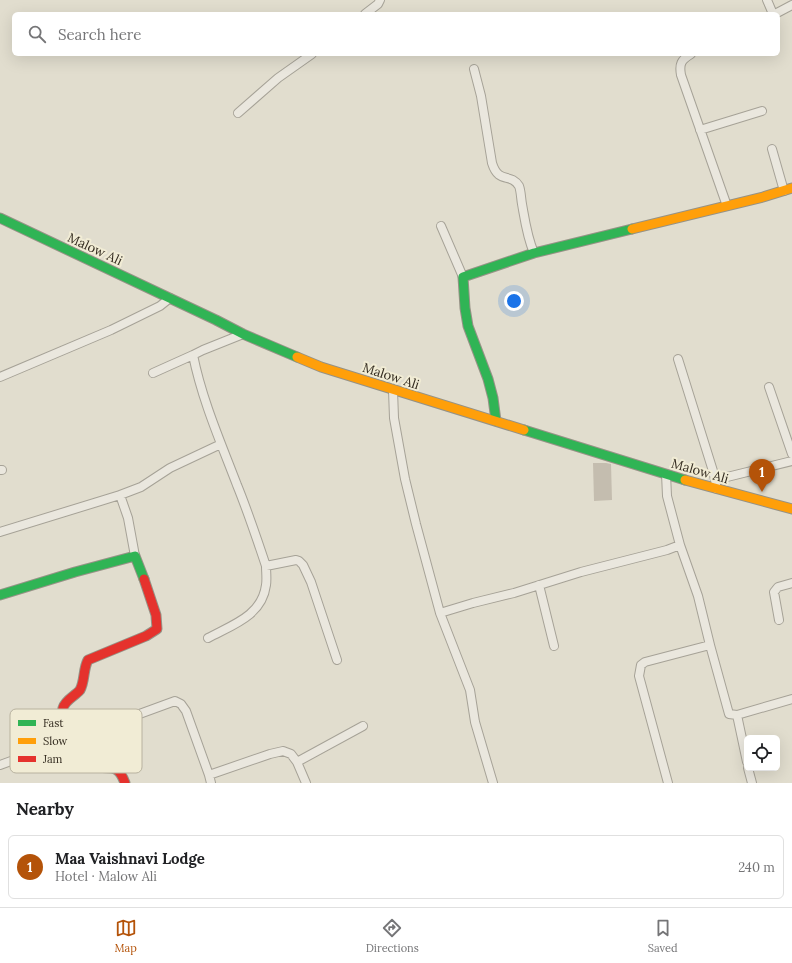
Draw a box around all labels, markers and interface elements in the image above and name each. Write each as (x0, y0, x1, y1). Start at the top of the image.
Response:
search box (12, 12, 780, 56)
icon: search (26, 23, 48, 45)
text: Search here (58, 25, 141, 44)
street label: Malow Ali (65, 229, 126, 269)
your location (504, 291, 524, 311)
street label: Malow Ali (360, 359, 422, 393)
street label: Malow Ali (669, 455, 731, 487)
pin: 1 (749, 459, 775, 492)
legend (10, 709, 142, 773)
text: Fast (43, 716, 64, 730)
text: Slow (43, 734, 68, 748)
map controls (744, 735, 780, 771)
button: locate (744, 735, 780, 771)
text: Jam (42, 752, 63, 766)
text: Nearby (16, 798, 74, 820)
text: Maa Vaishnavi Lodge (55, 849, 205, 868)
text: 1 (27, 859, 33, 876)
text: 240 m (738, 859, 775, 876)
text: Hotel · Malow Ali (55, 868, 157, 885)
tab: Map (114, 917, 137, 955)
tab: Directions (366, 917, 419, 955)
tab: Saved (648, 917, 678, 955)

